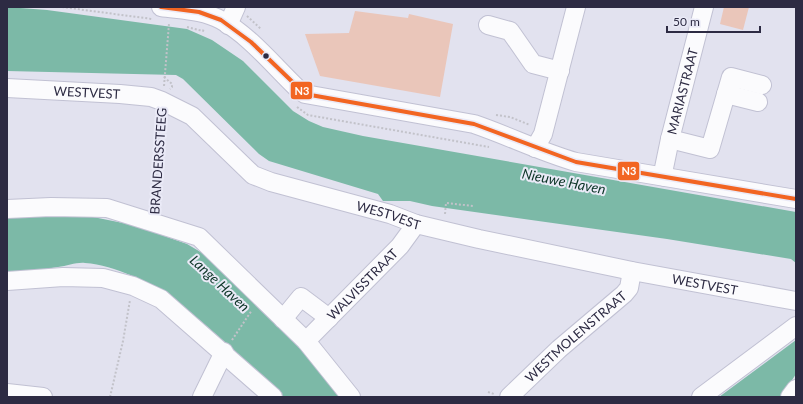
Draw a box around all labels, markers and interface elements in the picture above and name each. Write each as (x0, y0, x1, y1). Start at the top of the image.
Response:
scale bar (667, 8, 760, 34)
text: 50 m (673, 14, 700, 29)
street label: MARIASTRAAT (663, 46, 701, 136)
unlabelled marker (261, 51, 271, 61)
line badge: N3 (290, 81, 313, 100)
street label: WESTVEST (53, 82, 121, 102)
text: N3 (295, 84, 309, 97)
street label: BRANDERSSTEEG (146, 107, 170, 215)
line badge: N3 (617, 161, 640, 181)
text: N3 (622, 164, 636, 177)
water label: Nieuwe Haven (521, 165, 607, 197)
street label: WESTVEST (355, 197, 423, 233)
street label: WALVISSTRAAT (323, 245, 401, 323)
water label: Lange Haven (187, 251, 253, 315)
street label: WESTVEST (671, 270, 740, 298)
street label: WESTMOLENSTRAAT (522, 287, 630, 385)

